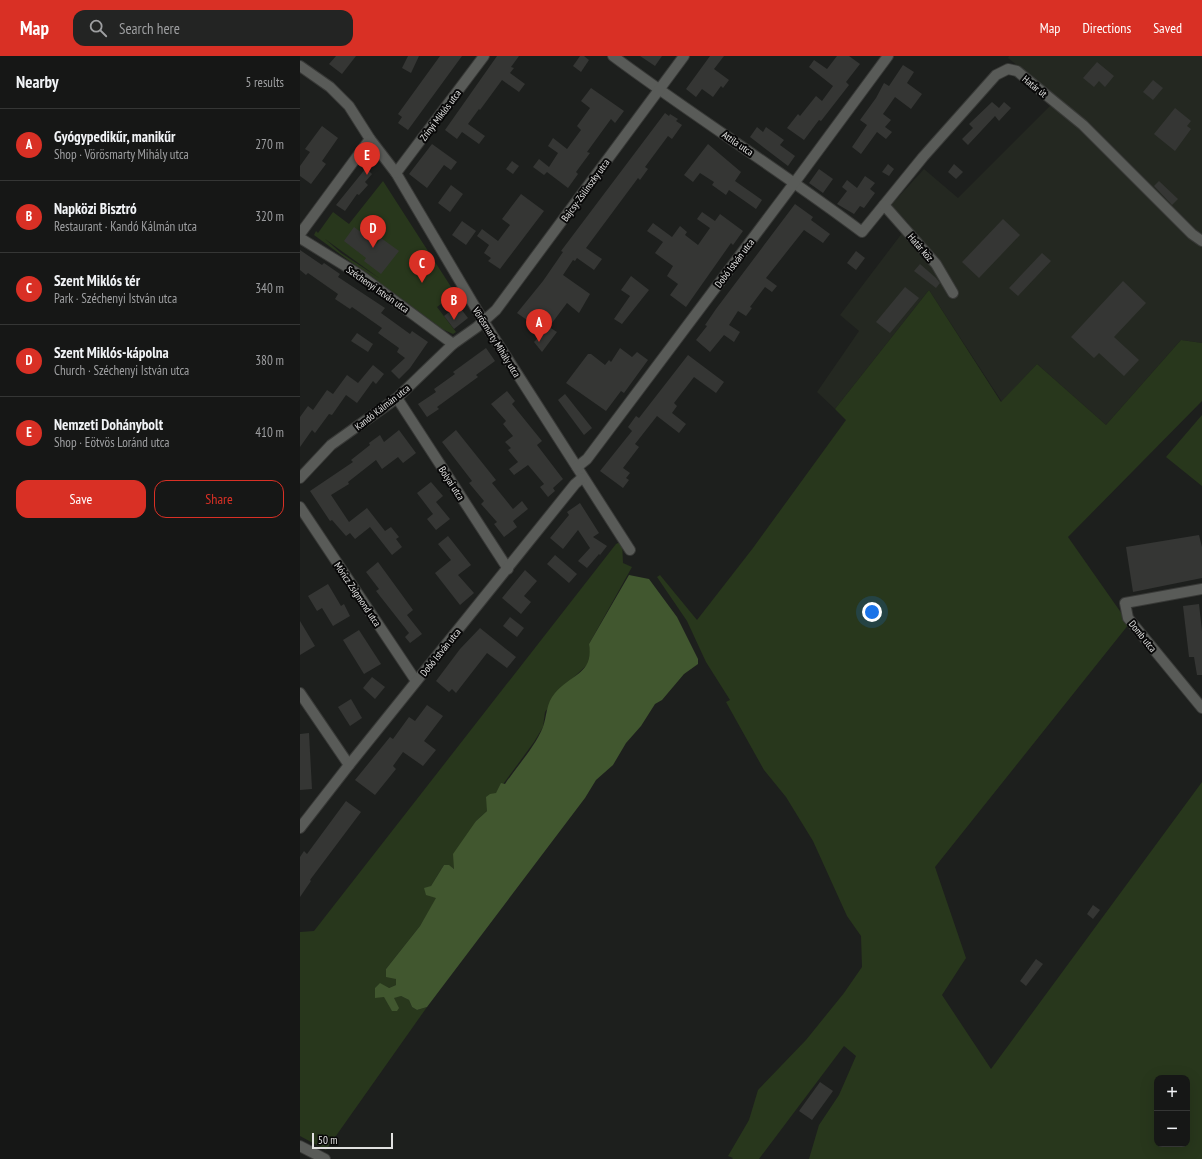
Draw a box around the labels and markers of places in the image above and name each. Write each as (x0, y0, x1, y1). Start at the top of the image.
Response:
pin: E (354, 142, 380, 175)
pin: D (360, 215, 386, 248)
pin: C (409, 250, 435, 283)
pin: B (441, 287, 467, 320)
pin: A (526, 309, 552, 342)

